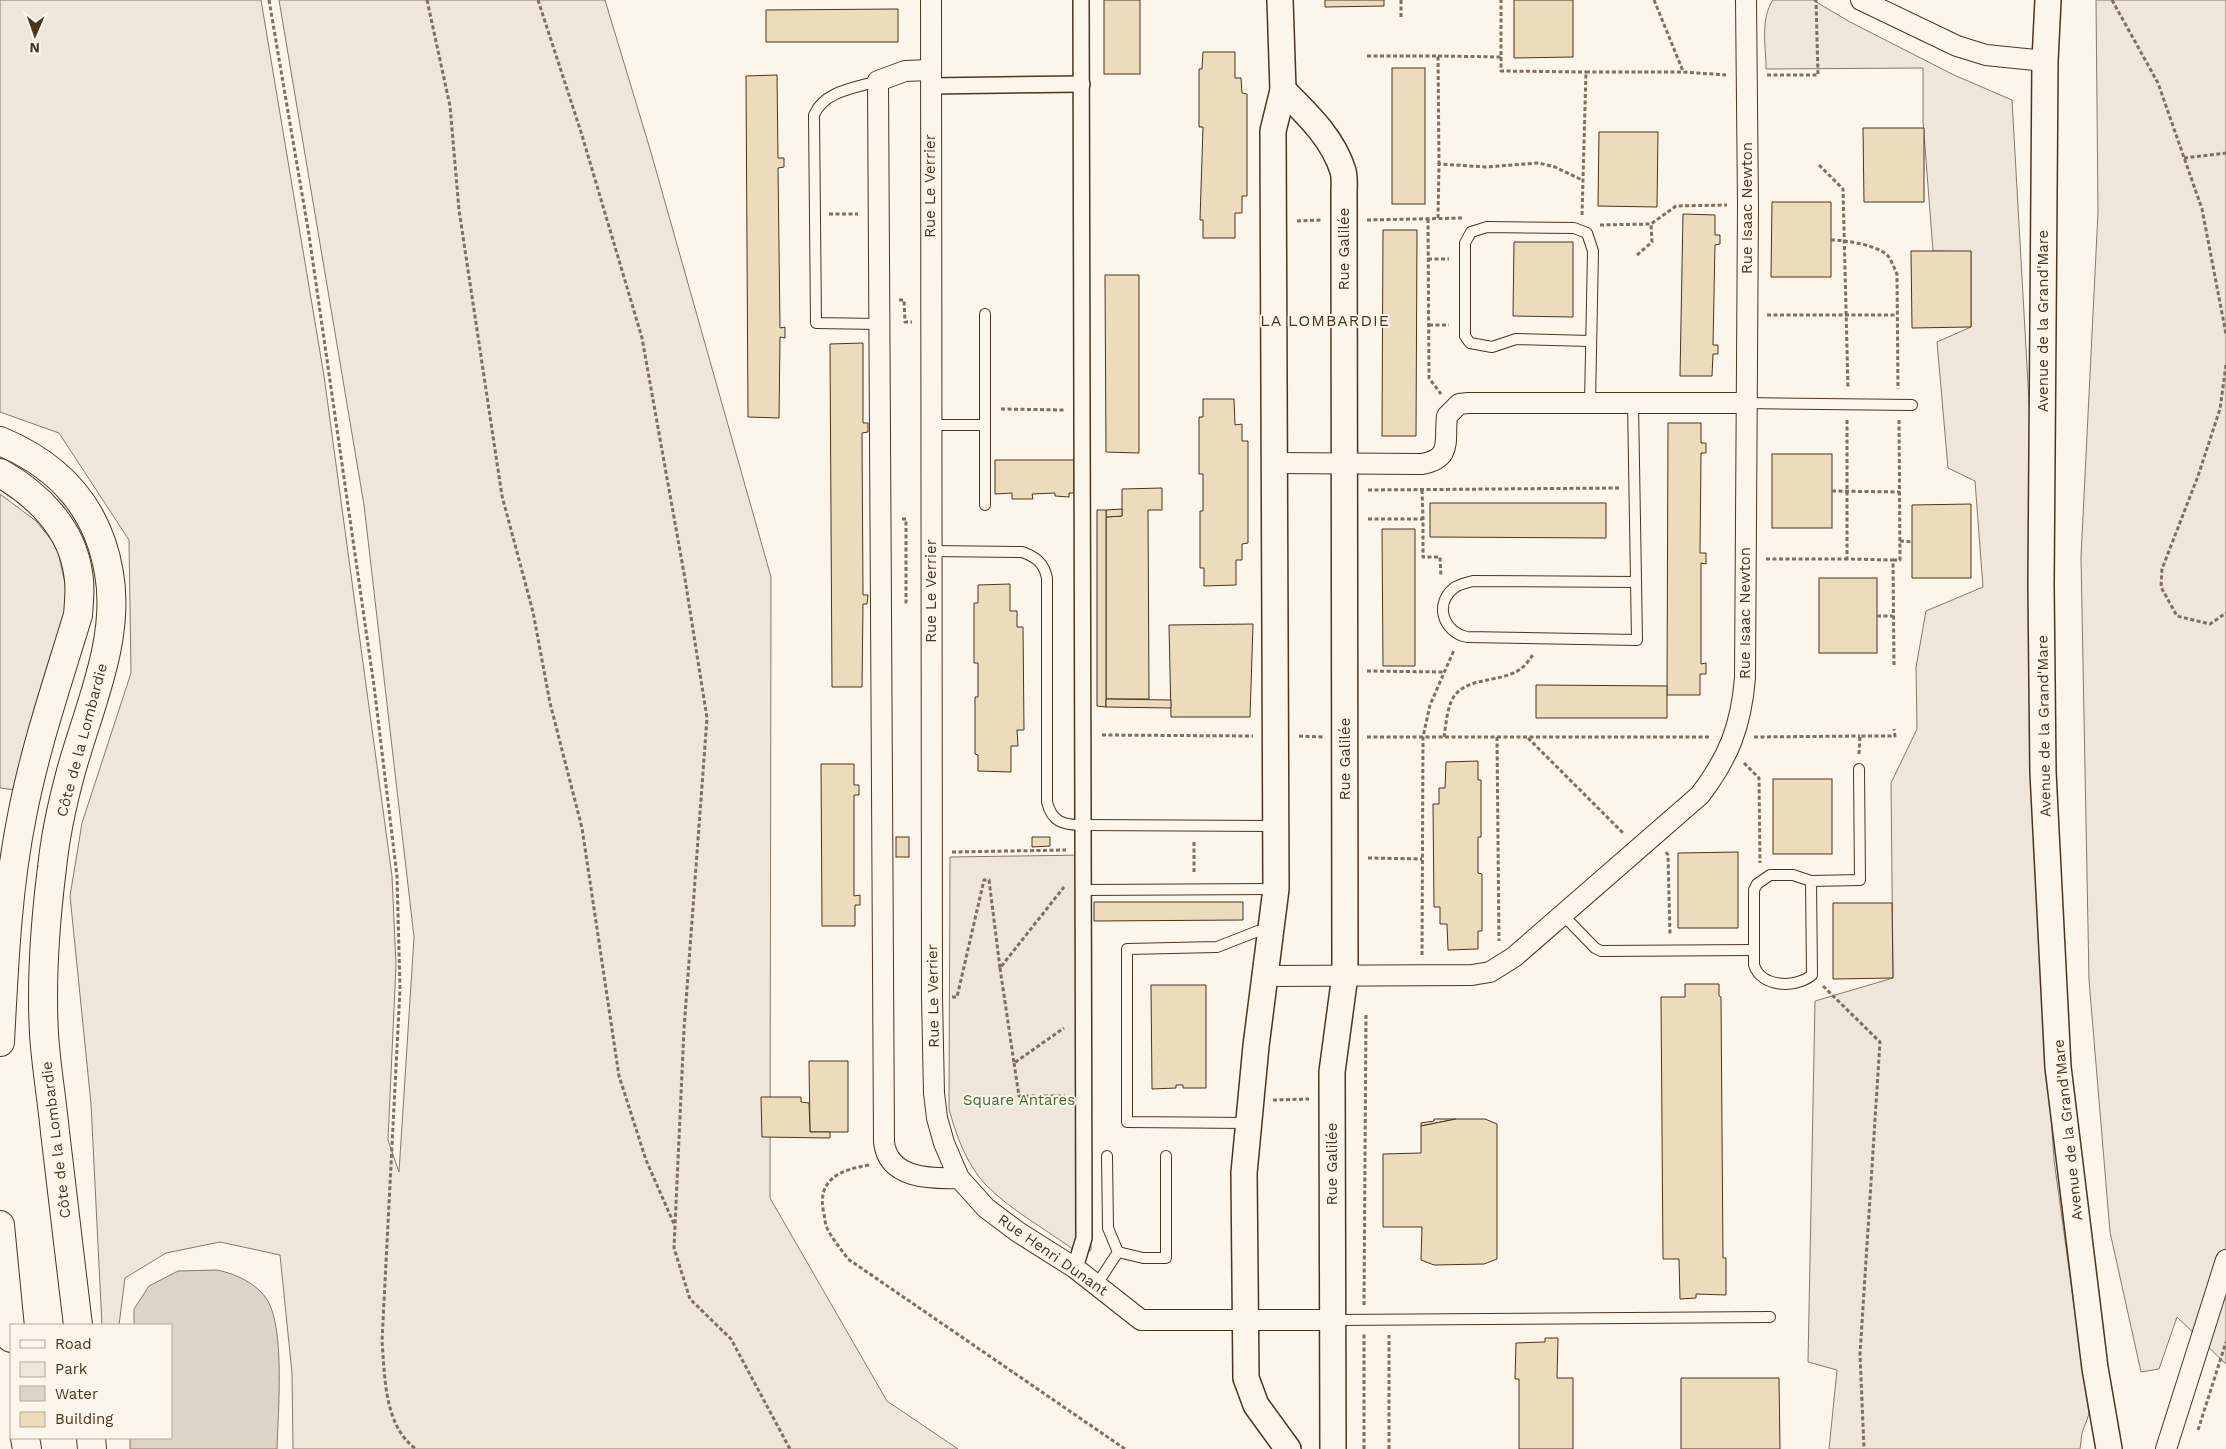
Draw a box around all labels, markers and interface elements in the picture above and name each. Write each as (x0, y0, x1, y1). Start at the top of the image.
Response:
north arrow (10, 10, 60, 60)
text: N (29, 40, 40, 56)
street label: Rue Le Verrier (921, 134, 939, 238)
street label: Rue Isaac Newton (1738, 142, 1756, 274)
street label: Rue Galilée (1335, 208, 1353, 290)
street label: Avenue de la Grand'Mare (2034, 230, 2052, 412)
district label: LA LOMBARDIE (1260, 311, 1390, 330)
street label: Rue Le Verrier (922, 539, 940, 643)
street label: Rue Isaac Newton (1736, 547, 1754, 679)
street label: Avenue de la Grand'Mare (2033, 635, 2055, 817)
street label: Côte de la Lombardie (53, 661, 111, 819)
street label: Rue Galilée (1336, 718, 1354, 800)
street label: Rue Le Verrier (923, 944, 943, 1048)
street label: Avenue de la Grand'Mare (2050, 1038, 2086, 1222)
street label: Côte de la Lombardie (37, 1060, 75, 1220)
park label: Square Antares (963, 1091, 1075, 1109)
street label: Rue Galilée (1323, 1123, 1341, 1205)
street label: Rue Henri Dunant (995, 1210, 1112, 1300)
legend (10, 1324, 172, 1439)
text: Road (55, 1335, 92, 1353)
text: Park (55, 1360, 88, 1378)
text: Water (55, 1385, 98, 1403)
text: Building (55, 1410, 113, 1428)

